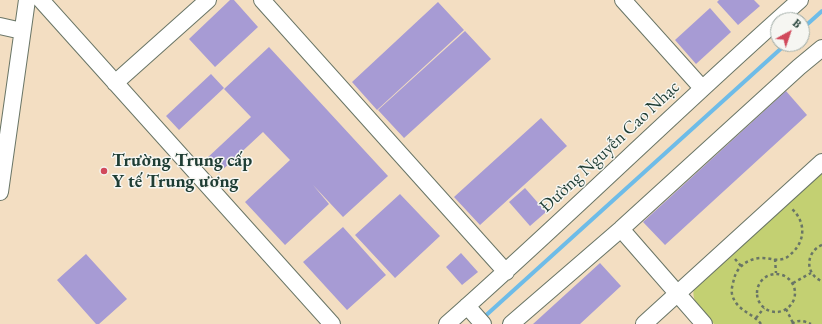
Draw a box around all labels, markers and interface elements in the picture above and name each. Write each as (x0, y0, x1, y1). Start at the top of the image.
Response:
north arrow (770, 12, 810, 52)
text: B (790, 16, 804, 31)
street label: Đường Nguyễn Cao Nhạc (536, 77, 684, 217)
place label: Trường Trung cấp Y tế Trung ương (112, 150, 252, 192)
marker: Trường Trung cấp Y tế Trung ương (99, 166, 109, 176)

